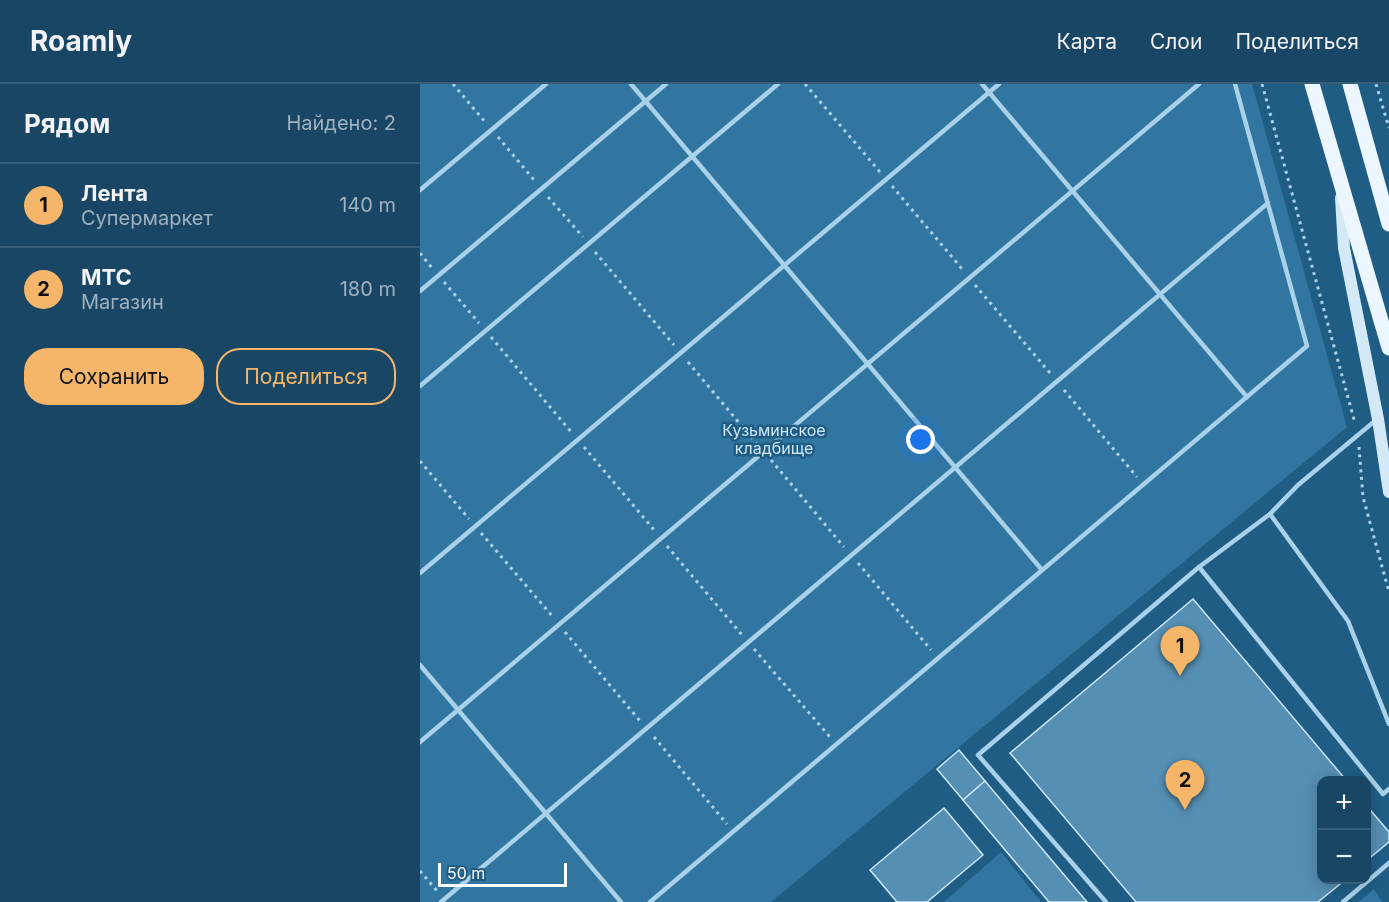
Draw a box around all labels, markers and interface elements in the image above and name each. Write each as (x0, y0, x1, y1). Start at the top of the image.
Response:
text: Roamly (30, 24, 132, 58)
text: Карта (1057, 29, 1117, 54)
text: Слои (1150, 29, 1202, 54)
text: Поделиться (1235, 29, 1359, 54)
text: Рядом (24, 108, 110, 139)
text: Найдено: 2 (286, 111, 396, 135)
text: Лента (81, 180, 148, 206)
text: 1 (39, 193, 48, 217)
text: 140 m (339, 193, 396, 217)
text: Супермаркет (81, 206, 213, 230)
text: МТС (81, 264, 132, 290)
text: 2 (37, 277, 50, 301)
text: 180 m (340, 277, 396, 301)
text: Магазин (81, 290, 164, 314)
button: Сохранить (24, 348, 204, 405)
button: Поделиться (216, 348, 396, 405)
park label: Кузьминское кладбище (722, 420, 826, 458)
your location (906, 425, 935, 454)
pin: 1 (1160, 626, 1200, 676)
pin: 2 (1166, 760, 1204, 810)
map controls (1317, 776, 1371, 884)
button: + (1317, 776, 1371, 830)
button: − (1317, 830, 1371, 884)
scale bar (438, 860, 567, 888)
text: 50 m (447, 863, 485, 883)

